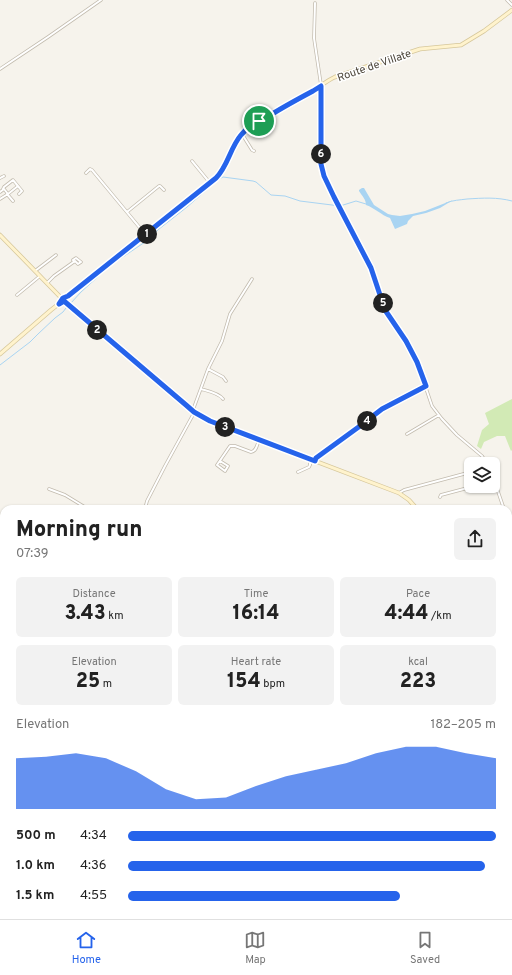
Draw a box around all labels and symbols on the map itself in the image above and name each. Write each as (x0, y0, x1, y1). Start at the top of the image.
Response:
street label: Route de Villate (335, 47, 413, 85)
pin (242, 104, 276, 138)
pin: 6 (311, 144, 331, 164)
pin: 1 (137, 224, 157, 244)
pin: 5 (373, 293, 393, 313)
pin: 2 (87, 320, 107, 340)
pin: 4 (357, 411, 377, 431)
pin: 3 (215, 417, 235, 437)

